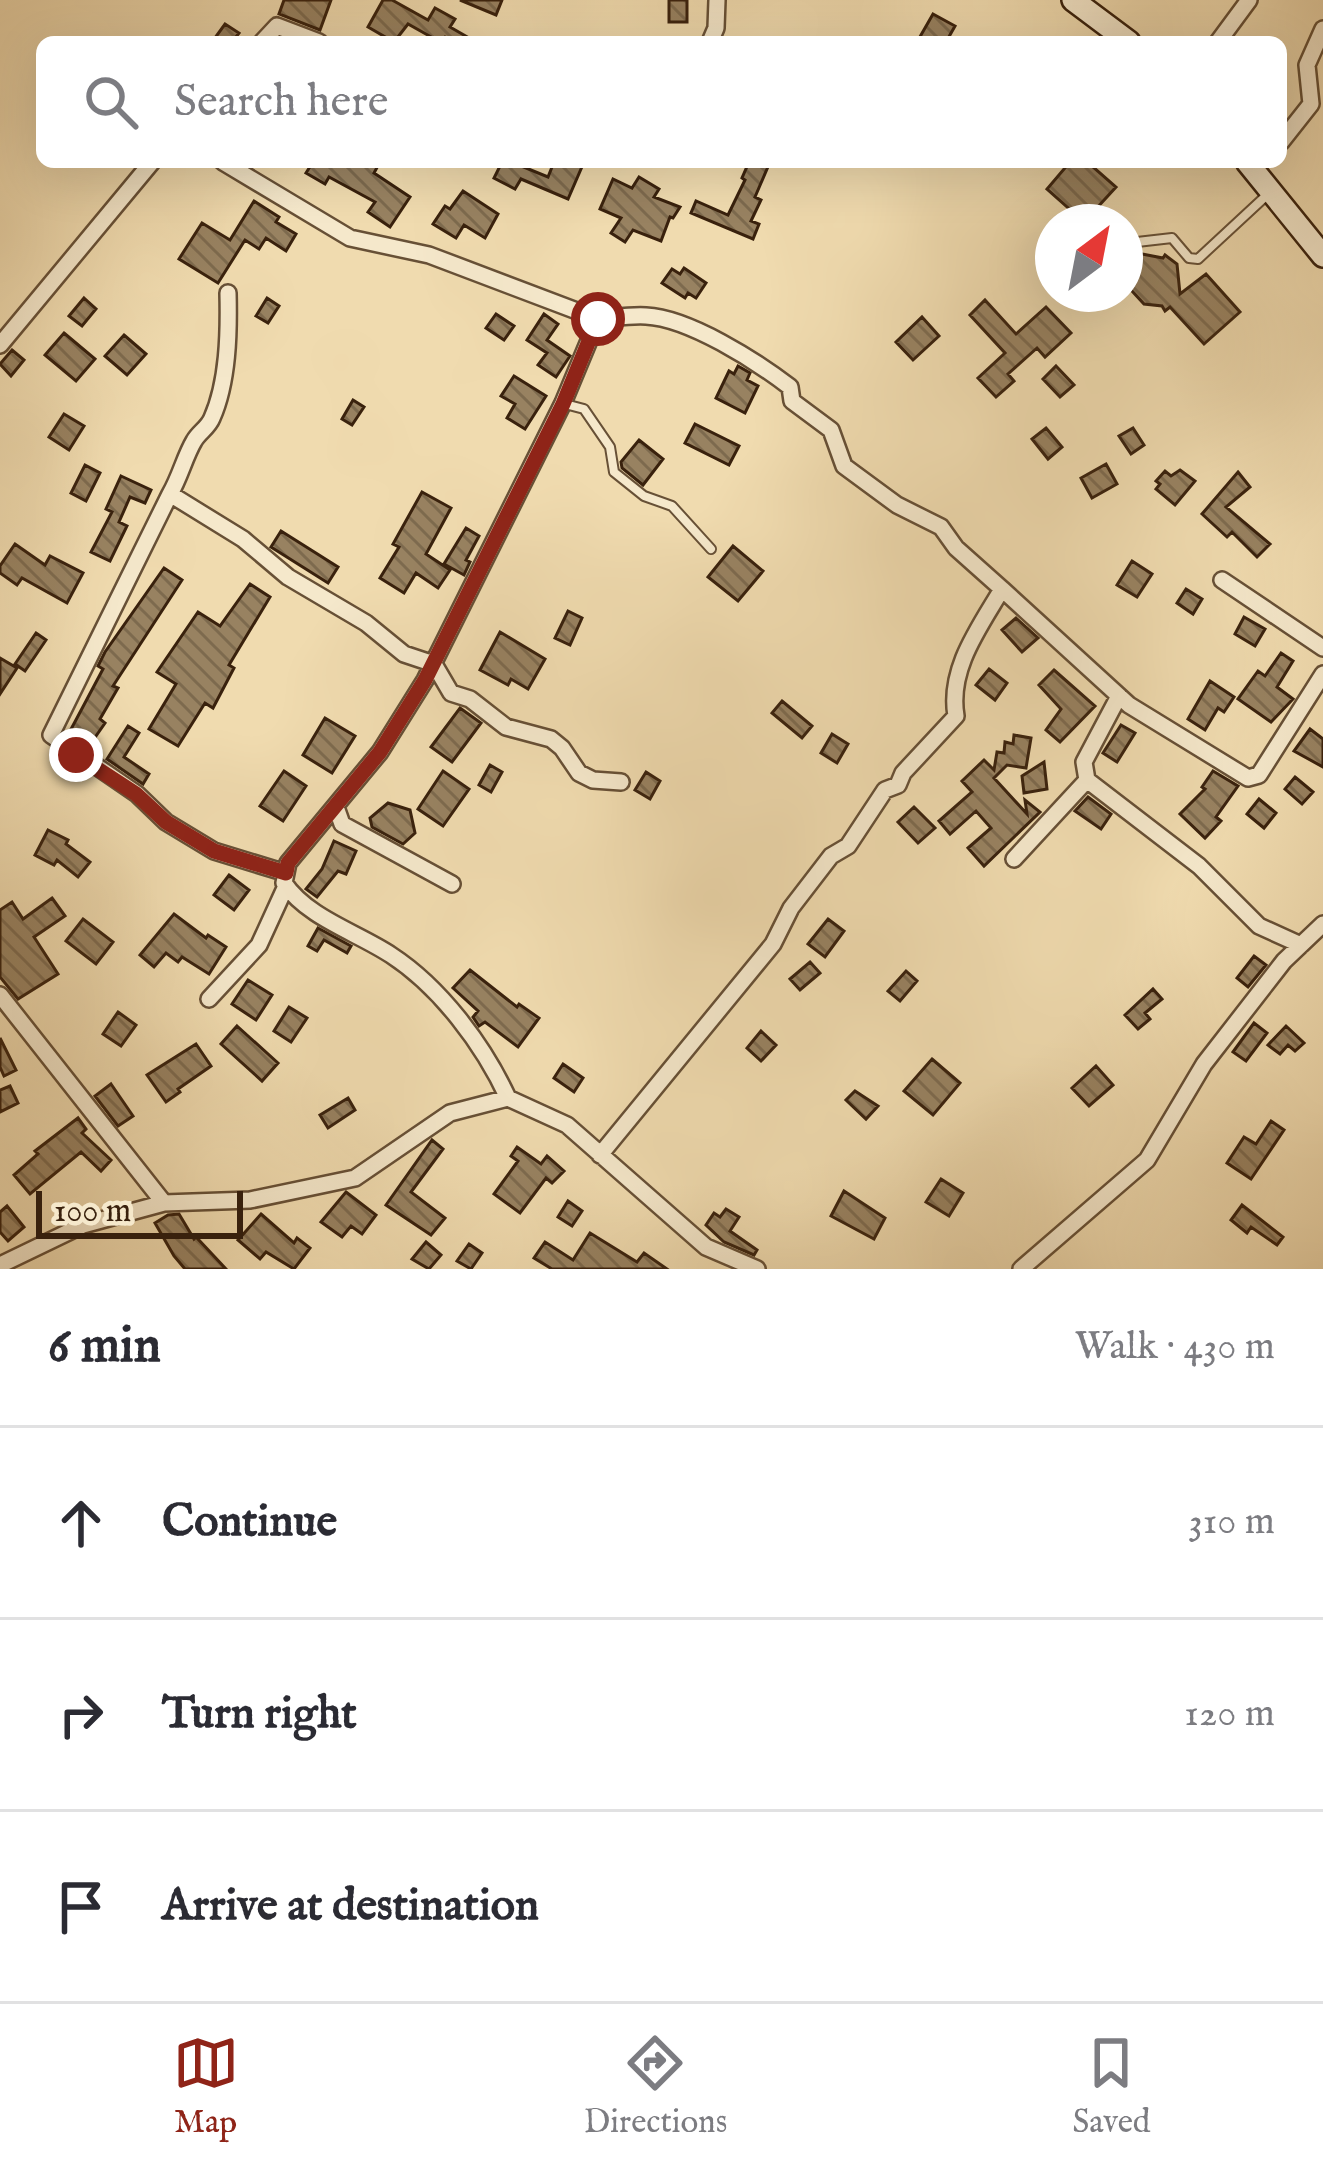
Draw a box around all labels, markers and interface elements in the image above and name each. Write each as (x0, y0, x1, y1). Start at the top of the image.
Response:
search box (36, 36, 1287, 168)
icon: search (78, 69, 144, 135)
text: Search here (174, 74, 388, 131)
north arrow (1035, 204, 1143, 312)
route start (571, 292, 625, 346)
route end (49, 728, 103, 782)
scale bar (36, 1185, 243, 1238)
text: 100 m (54, 1191, 131, 1233)
text: 6 min (48, 1315, 161, 1380)
text: Walk · 430 m (1075, 1323, 1275, 1372)
icon: ahead (48, 1490, 114, 1556)
text: Continue (162, 1494, 337, 1551)
text: 310 m (1188, 1498, 1275, 1547)
icon: right (48, 1682, 114, 1748)
text: Turn right (162, 1686, 357, 1743)
text: 120 m (1184, 1690, 1275, 1739)
icon: arrive (48, 1874, 114, 1940)
text: Arrive at destination (162, 1878, 539, 1935)
tab: Map (173, 2030, 239, 2144)
tab: Directions (584, 2030, 727, 2144)
tab: Saved (1072, 2030, 1150, 2144)

